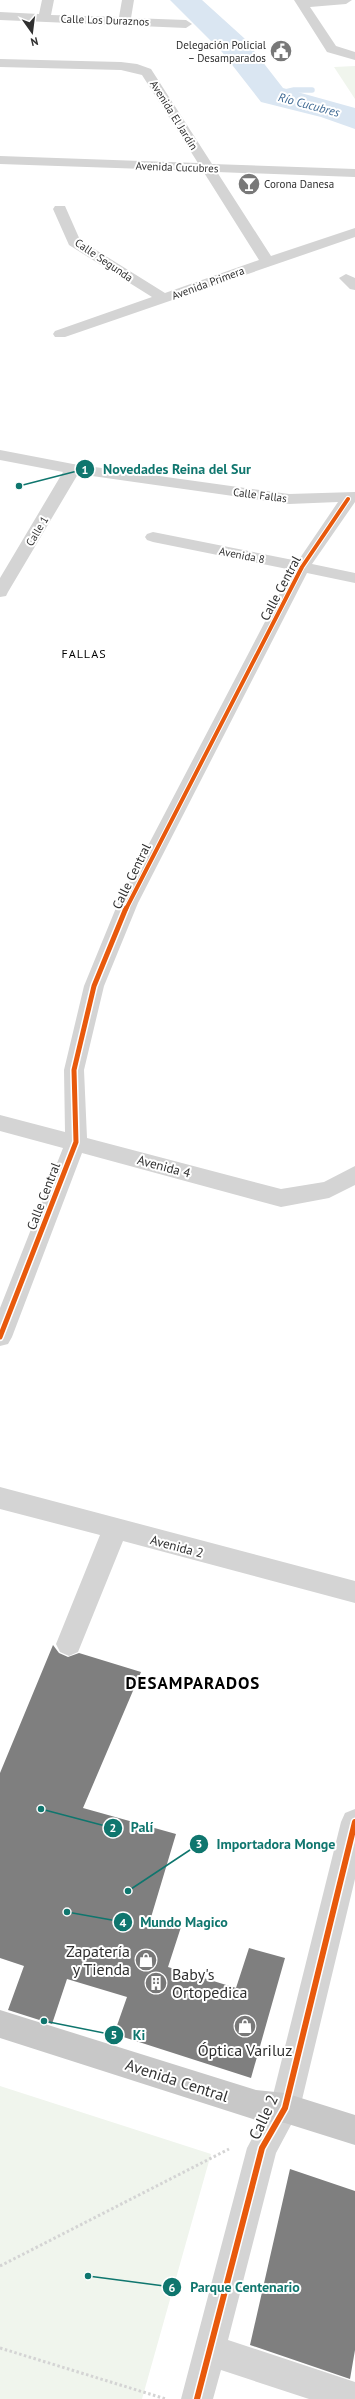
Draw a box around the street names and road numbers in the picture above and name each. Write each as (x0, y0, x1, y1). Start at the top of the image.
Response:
street label: Calle Los Duraznos (60, 11, 150, 29)
street label: Avenida El Jardín (147, 78, 201, 152)
street label: Avenida Cucubres (135, 159, 219, 175)
street label: Calle Segunda (72, 235, 136, 285)
street label: Avenida Primera (170, 263, 246, 303)
street label: Calle Fallas (232, 485, 288, 505)
street label: Calle 1 (23, 513, 51, 549)
street label: Avenida 8 (218, 544, 266, 566)
street label: Calle Central (256, 553, 305, 624)
street label: Calle Central (108, 840, 155, 912)
street label: Avenida 4 (135, 1151, 192, 1182)
street label: Calle Central (23, 1160, 64, 1232)
street label: Avenida 2 (148, 1531, 205, 1562)
street label: Avenida Central (123, 2054, 231, 2106)
street label: Calle 2 (244, 2091, 282, 2143)

